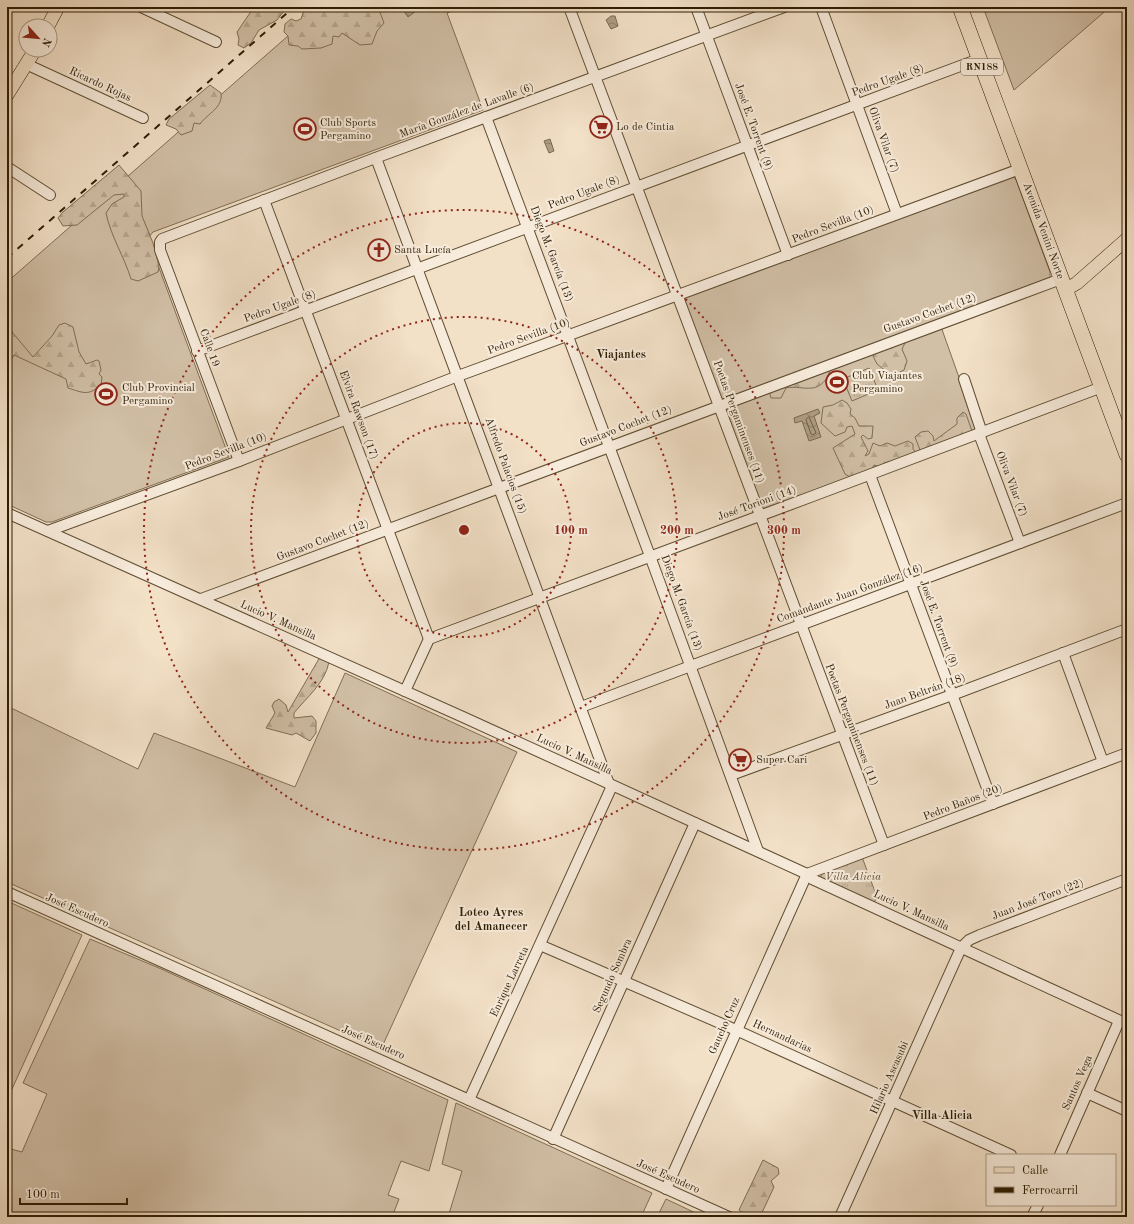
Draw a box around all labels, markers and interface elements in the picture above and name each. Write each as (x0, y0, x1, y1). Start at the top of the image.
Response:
north arrow (18, 18, 58, 58)
text: N (38, 36, 52, 49)
road number: RN188 (961, 59, 1003, 75)
street label: Pedro Ugale (8) (850, 63, 926, 99)
street label: Ricardo Rojas (67, 66, 133, 104)
street label: María González de Lavalle (6) (398, 82, 536, 140)
street label: José E. Torrent (9) (732, 82, 774, 172)
street label: Oliva Vilar (7) (866, 106, 900, 174)
supermarket icon: Lo de Cintia (588, 114, 614, 140)
sports icon: Club Sports Pergamino (292, 116, 318, 142)
place label: Club Sports Pergamino (320, 118, 376, 142)
place label: Lo de Cintia (616, 122, 675, 133)
street label: Pedro Ugale (8) (547, 174, 621, 212)
street label: Avenida Venini Norte (1020, 181, 1066, 281)
street label: Pedro Sevilla (10) (791, 204, 875, 246)
street label: Diego M. García (13) (528, 205, 574, 303)
church icon: Santa Lucía (366, 237, 392, 263)
place label: Santa Lucía (394, 245, 452, 256)
street label: Pedro Ugale (8) (242, 289, 318, 325)
street label: Gustavo Cochet (12) (882, 292, 978, 336)
street label: Pedro Sevilla (10) (486, 317, 572, 357)
street label: Calle 19 (197, 327, 221, 369)
district label: Viajantes (596, 349, 646, 361)
street label: Poetas Pergaminenses (11) (711, 359, 765, 485)
street label: Elvira Rawson (17) (337, 369, 379, 461)
sports icon: Club Viajantes Pergamino (824, 369, 850, 395)
place label: Club Viajantes Pergamino (852, 371, 922, 395)
sports icon: Club Provincial Pergamino (93, 381, 119, 407)
place label: Club Provincial Pergamino (122, 383, 195, 407)
street label: Gustavo Cochet (12) (578, 404, 674, 450)
street label: Alfredo Palacios (15) (482, 416, 528, 516)
street label: Pedro Sevilla (10) (184, 431, 268, 473)
street label: Oliva Vilar (7) (993, 450, 1029, 518)
street label: José Torioni (14) (716, 485, 798, 523)
street label: Gustavo Cochet (12) (275, 518, 371, 564)
centre of rings (457, 523, 471, 537)
text: 100 m (554, 525, 588, 537)
text: 200 m (660, 525, 694, 537)
text: 300 m (767, 525, 801, 537)
street label: Diego M. García (13) (658, 553, 704, 653)
street label: Comandante Juan González (16) (775, 562, 925, 626)
street label: José E. Torrent (9) (917, 579, 959, 669)
street label: Lucio V. Mansilla (238, 599, 318, 643)
street label: Poetas Pergaminenses (11) (823, 663, 879, 787)
street label: Juan Beltrán (18) (883, 672, 967, 712)
street label: Lucio V. Mansilla (534, 733, 614, 778)
supermarket icon: Super Cari (727, 747, 753, 773)
place label: Super Cari (756, 755, 807, 766)
street label: Pedro Baños (20) (922, 783, 1004, 823)
park label: Villa Alicia (825, 872, 881, 883)
street label: Juan José Toro (22) (991, 877, 1085, 923)
street label: Lucio V. Mansilla (871, 889, 951, 934)
street label: José Escudero (44, 892, 110, 930)
district label: Loteo Ayres del Amanecer (455, 907, 527, 933)
street label: Segundo Sombra (592, 936, 635, 1015)
street label: Enrique Larreta (489, 944, 531, 1019)
street label: Gaucho Cruz (708, 996, 743, 1056)
street label: Hernandarias (750, 1018, 814, 1056)
street label: José Escudero (340, 1024, 406, 1062)
street label: Hilario Ascasubi (869, 1040, 911, 1116)
street label: Santos Vega (1061, 1053, 1095, 1112)
district label: Villa Alicia (912, 1110, 972, 1122)
legend (986, 1154, 1116, 1206)
street label: José Escudero (635, 1158, 701, 1196)
text: Calle (1022, 1165, 1048, 1177)
scale bar (20, 1180, 127, 1206)
text: Ferrocarril (1022, 1185, 1078, 1197)
text: 100 m (26, 1189, 60, 1201)

